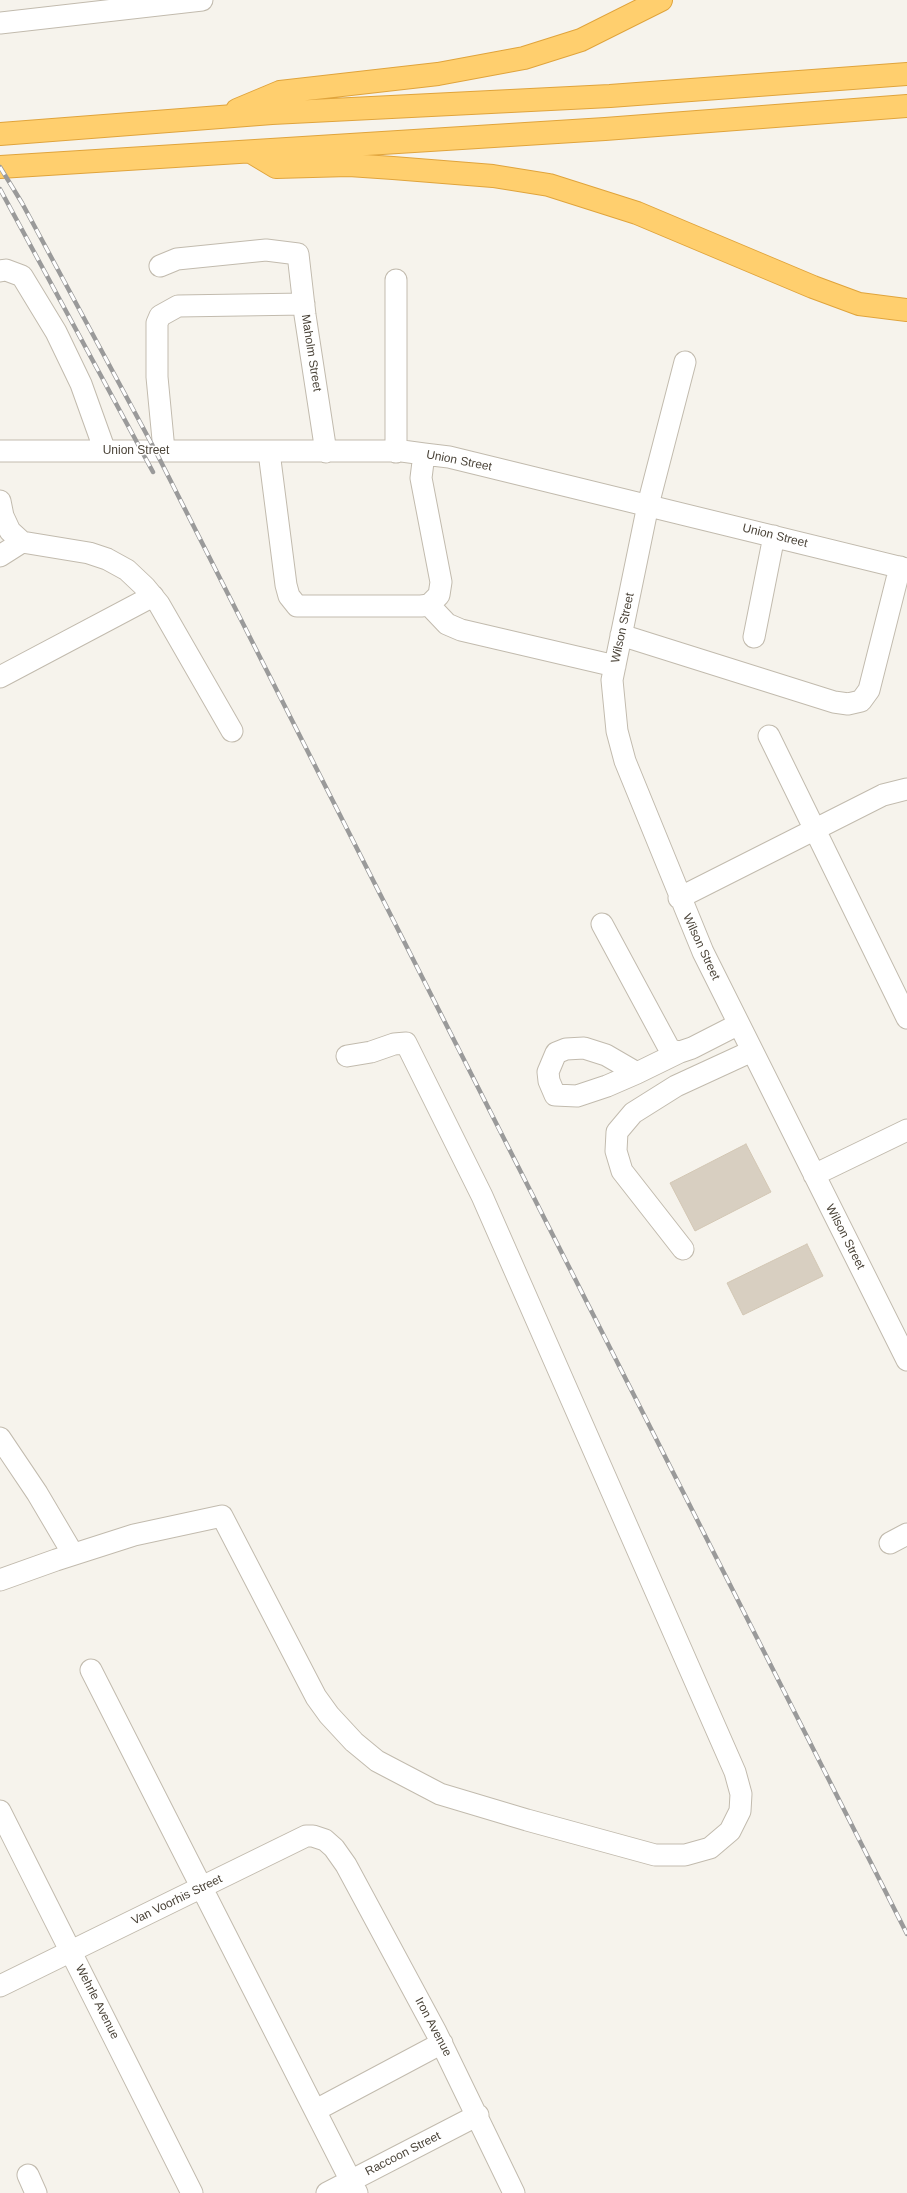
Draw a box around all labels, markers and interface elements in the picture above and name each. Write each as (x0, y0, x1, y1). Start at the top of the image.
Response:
street label: Maholm Street (298, 313, 324, 393)
street label: Union Street (103, 444, 169, 458)
street label: Union Street (425, 448, 493, 474)
street label: Union Street (741, 521, 809, 551)
street label: Wilson Street (609, 592, 637, 664)
street label: Wilson Street (679, 912, 723, 982)
street label: Wilson Street (822, 1202, 868, 1272)
street label: Van Voorhis Street (129, 1872, 225, 1928)
street label: Wehrle Avenue (72, 1962, 122, 2042)
street label: Iron Avenue (412, 1995, 454, 2059)
street label: Raccoon Street (363, 2129, 443, 2179)

